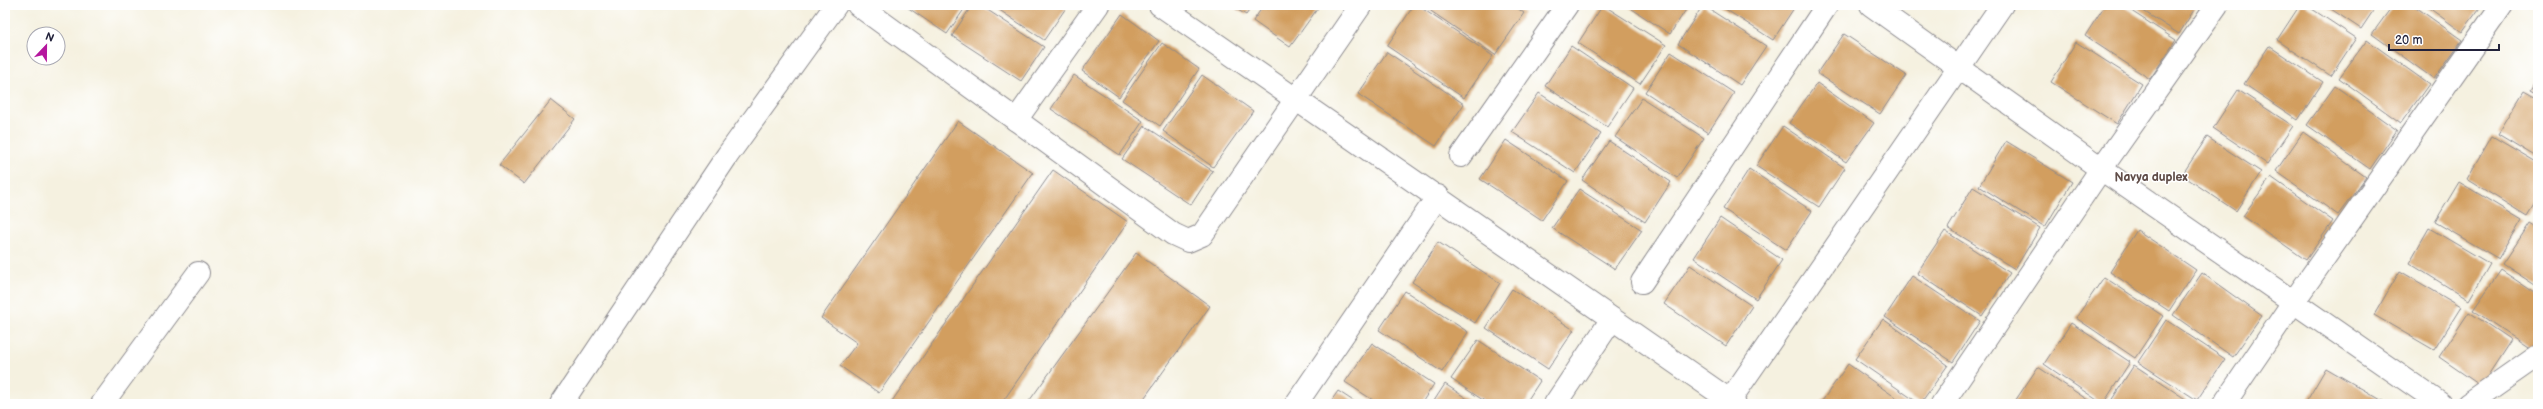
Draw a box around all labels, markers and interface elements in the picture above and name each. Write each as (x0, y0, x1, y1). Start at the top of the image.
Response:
north arrow (26, 26, 66, 66)
scale bar (2389, 26, 2499, 52)
text: N (43, 30, 56, 45)
text: 20 m (2395, 33, 2422, 48)
district label: Navya duplex (2114, 170, 2188, 185)

